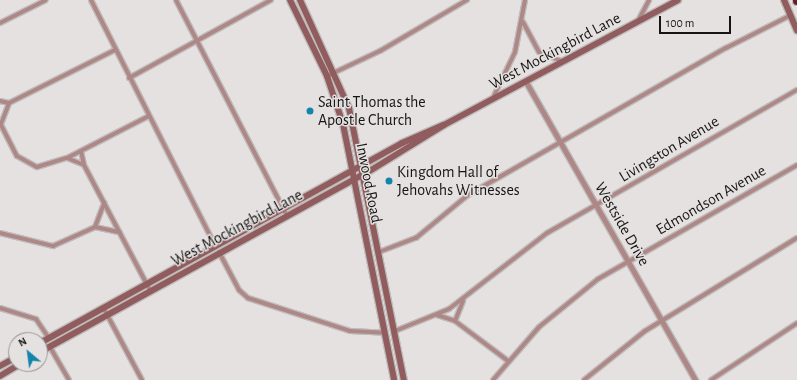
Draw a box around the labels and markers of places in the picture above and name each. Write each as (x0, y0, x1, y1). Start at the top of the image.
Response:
place label: Saint Thomas the Apostle Church (318, 92, 426, 130)
marker: Saint Thomas the Apostle Church (305, 106, 315, 116)
place label: Kingdom Hall of Jehovahs Witnesses (397, 162, 520, 200)
marker: Kingdom Hall of Jehovahs Witnesses (384, 176, 394, 186)

